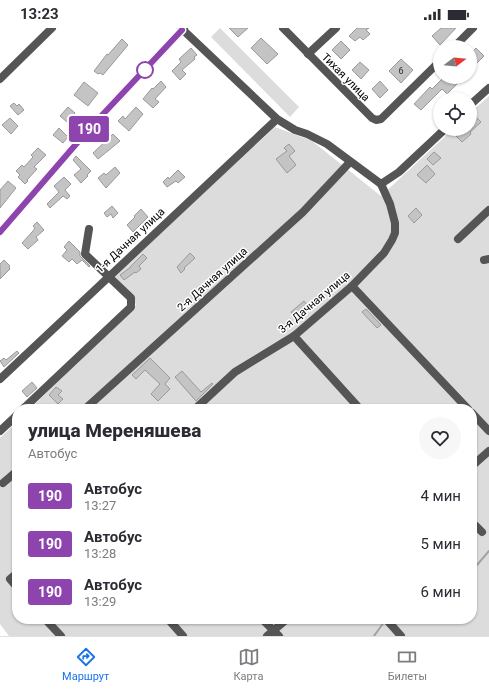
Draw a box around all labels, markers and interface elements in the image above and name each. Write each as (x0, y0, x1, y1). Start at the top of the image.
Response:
text: 13:23 (20, 5, 59, 23)
north arrow (433, 40, 477, 84)
map controls (433, 40, 477, 136)
street label: Тихая улица (319, 51, 372, 104)
unlabelled marker (136, 61, 154, 79)
house number: 6 (398, 66, 404, 76)
button: locate (433, 92, 477, 136)
line badge: 190 (66, 116, 112, 142)
text: 190 (77, 121, 101, 137)
street label: 1-я Дачная улица (93, 205, 168, 276)
street label: 2-я Дачная улица (175, 245, 250, 314)
street label: 3-я Дачная улица (276, 269, 353, 336)
button: heart (419, 417, 461, 459)
text: улица Мереняшева (28, 419, 202, 442)
text: Автобус (28, 446, 77, 461)
text: Автобус (84, 480, 142, 498)
text: 4 мин (420, 487, 461, 505)
text: 190 (38, 488, 62, 504)
text: 13:27 (84, 498, 116, 513)
text: Автобус (84, 528, 142, 546)
text: 5 мин (420, 535, 461, 553)
text: 190 (38, 536, 62, 552)
text: 13:28 (84, 546, 116, 561)
text: Автобус (84, 576, 142, 594)
text: 6 мин (420, 583, 461, 601)
text: 190 (38, 584, 62, 600)
text: 13:29 (84, 594, 116, 609)
tab: Маршрут (62, 646, 109, 683)
tab: Карта (234, 646, 264, 683)
tab: Билеты (388, 646, 427, 683)

